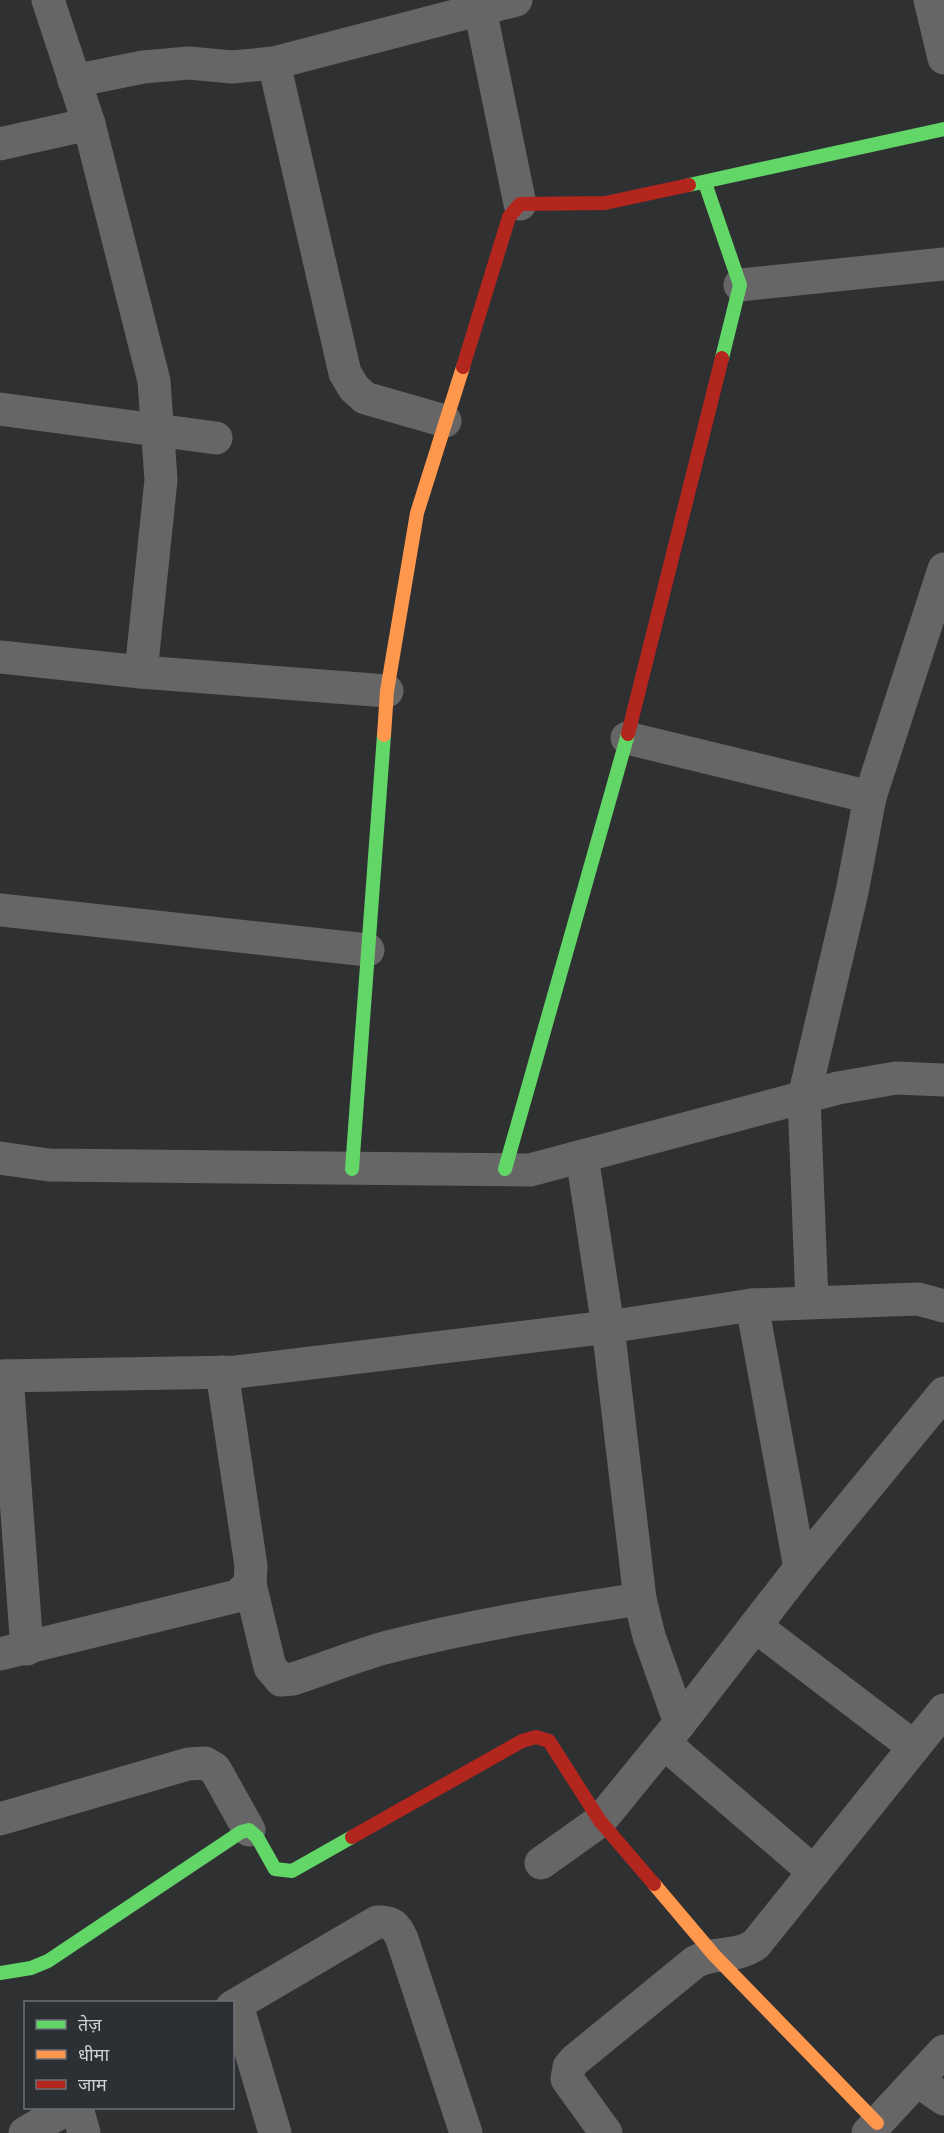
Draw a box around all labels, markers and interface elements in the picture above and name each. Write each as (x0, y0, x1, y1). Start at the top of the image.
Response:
legend (24, 2001, 234, 2109)
text: तेज़ (78, 2014, 102, 2036)
text: धीमा (78, 2044, 109, 2066)
text: जाम (78, 2074, 108, 2096)

